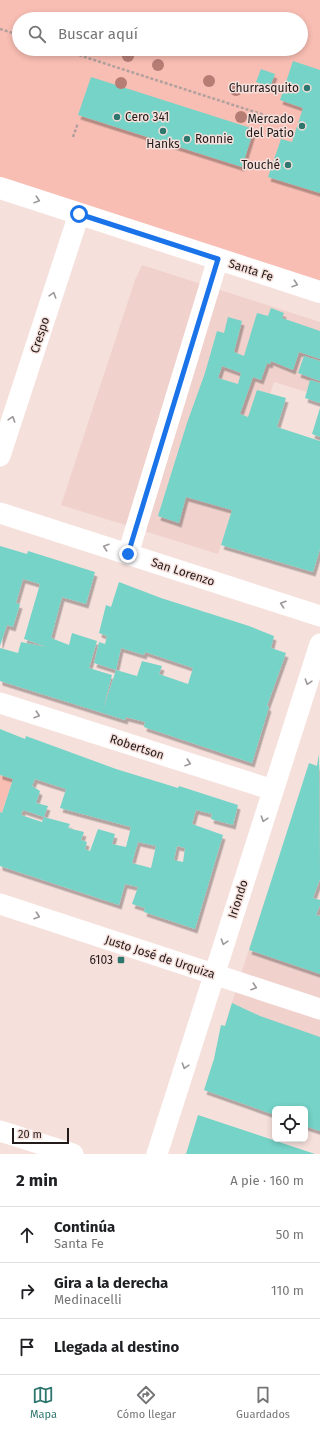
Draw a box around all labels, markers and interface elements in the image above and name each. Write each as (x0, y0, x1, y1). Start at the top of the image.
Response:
search box (12, 12, 308, 56)
icon: search (26, 23, 48, 45)
text: Buscar aquí (58, 25, 138, 43)
place label: Churrasquito (229, 81, 299, 95)
marker: Churrasquito (302, 83, 312, 93)
place label: Cero 341 (125, 110, 169, 124)
marker: Cero 341 (112, 112, 122, 122)
place label: Mercado del Patio (246, 112, 294, 140)
marker: Mercado del Patio (297, 121, 307, 131)
marker: Hanks (158, 126, 168, 136)
place label: Ronnie (195, 132, 233, 146)
marker: Ronnie (182, 134, 192, 144)
place label: Hanks (146, 137, 180, 151)
place label: Touché (241, 158, 280, 172)
marker: Touché (283, 160, 293, 170)
one-way arrow (33, 195, 40, 204)
route start (70, 205, 88, 223)
street label: Santa Fe (227, 256, 275, 284)
one-way arrow (292, 279, 299, 288)
one-way arrow (48, 292, 56, 299)
street label: Crespo (28, 315, 52, 355)
one-way arrow (7, 415, 16, 422)
one-way arrow (102, 543, 109, 552)
route end (119, 545, 137, 563)
street label: San Lorenzo (149, 555, 217, 589)
one-way arrow (280, 600, 287, 609)
one-way arrow (304, 678, 313, 685)
one-way arrow (33, 710, 40, 719)
street label: Robertson (108, 732, 166, 762)
one-way arrow (184, 758, 191, 767)
one-way arrow (260, 815, 269, 822)
street label: Iriondo (225, 878, 251, 920)
one-way arrow (33, 911, 40, 920)
street label: Justo José de Urquiza (103, 933, 217, 981)
one-way arrow (220, 939, 229, 946)
place label: 6103 (89, 953, 113, 967)
marker: 6103 (116, 955, 126, 965)
one-way arrow (250, 982, 257, 991)
one-way arrow (181, 1063, 190, 1070)
map controls (272, 1106, 308, 1142)
button: locate (272, 1106, 308, 1142)
scale bar (12, 1126, 69, 1145)
text: 20 m (18, 1128, 42, 1141)
text: 2 min (16, 1170, 58, 1191)
text: A pie · 160 m (230, 1173, 304, 1188)
text: Continúa (54, 1218, 115, 1236)
icon: ahead (16, 1224, 38, 1246)
text: 50 m (276, 1227, 304, 1242)
text: Santa Fe (54, 1236, 104, 1251)
text: Gira a la derecha (54, 1274, 168, 1292)
icon: right (16, 1280, 38, 1302)
text: 110 m (271, 1283, 304, 1298)
text: Medinacelli (54, 1292, 122, 1307)
icon: arrive (16, 1336, 38, 1358)
text: Llegada al destino (54, 1338, 179, 1356)
tab: Mapa (30, 1384, 57, 1421)
tab: Cómo llegar (117, 1384, 176, 1421)
tab: Guardados (236, 1384, 290, 1421)

